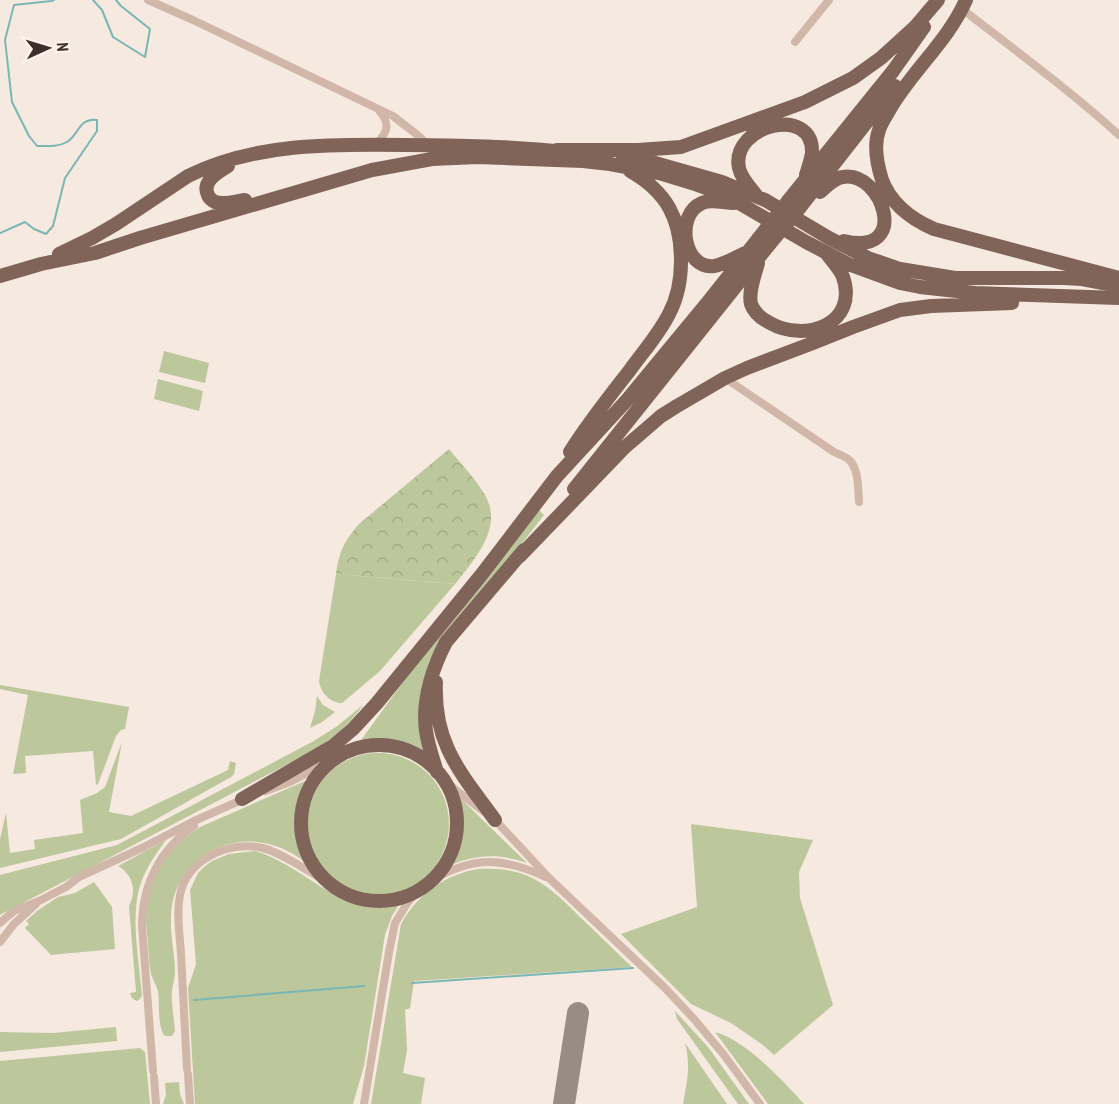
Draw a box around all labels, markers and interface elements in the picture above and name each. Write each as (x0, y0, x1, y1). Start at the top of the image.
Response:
north arrow (18, 18, 78, 78)
text: N (53, 42, 73, 52)

